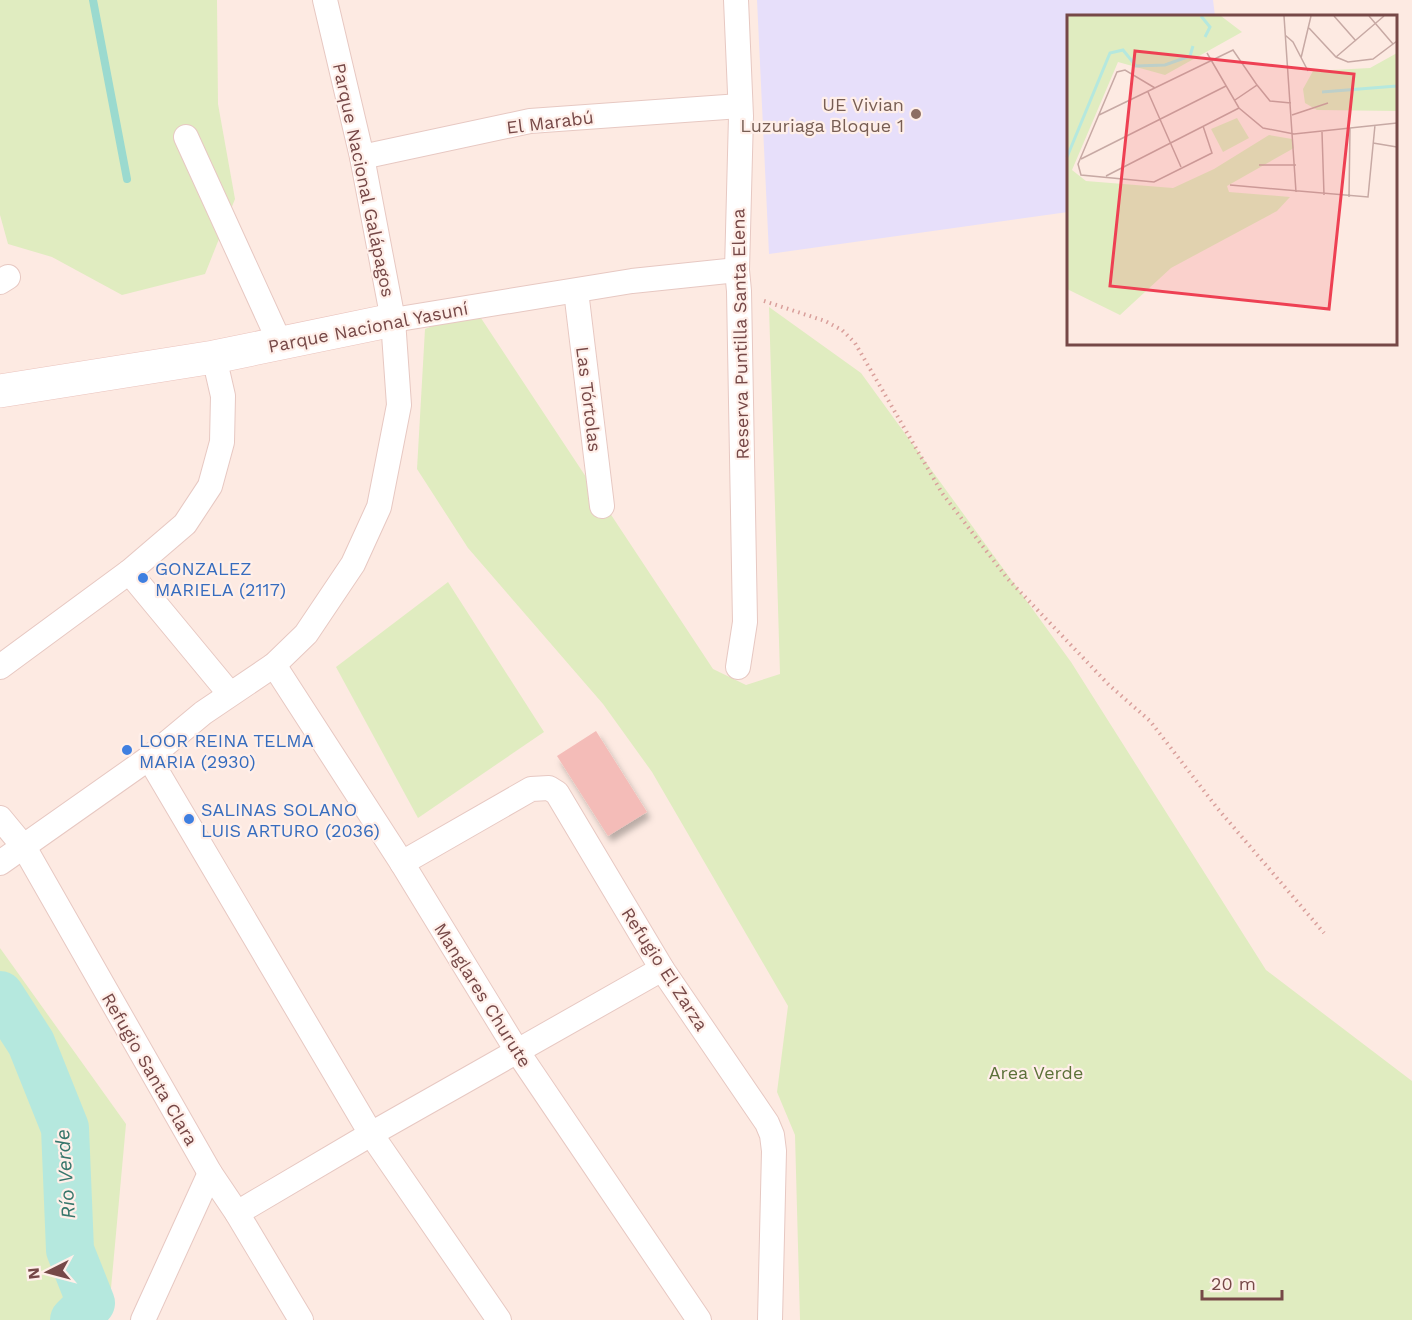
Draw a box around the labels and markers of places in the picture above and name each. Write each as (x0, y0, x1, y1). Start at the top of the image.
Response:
place label: UE Vivian Luzuriaga Bloque 1 (740, 94, 904, 136)
marker: UE Vivian Luzuriaga Bloque 1 (909, 107, 923, 121)
place label: GONZALEZ MARIELA (2117) (155, 558, 286, 600)
marker: GONZALEZ MARIELA (2117) (136, 571, 150, 585)
place label: LOOR REINA TELMA MARIA (2930) (139, 730, 314, 772)
marker: LOOR REINA TELMA MARIA (2930) (120, 743, 134, 757)
place label: SALINAS SOLANO LUIS ARTURO (2036) (201, 799, 380, 841)
marker: SALINAS SOLANO LUIS ARTURO (2036) (182, 812, 196, 826)

